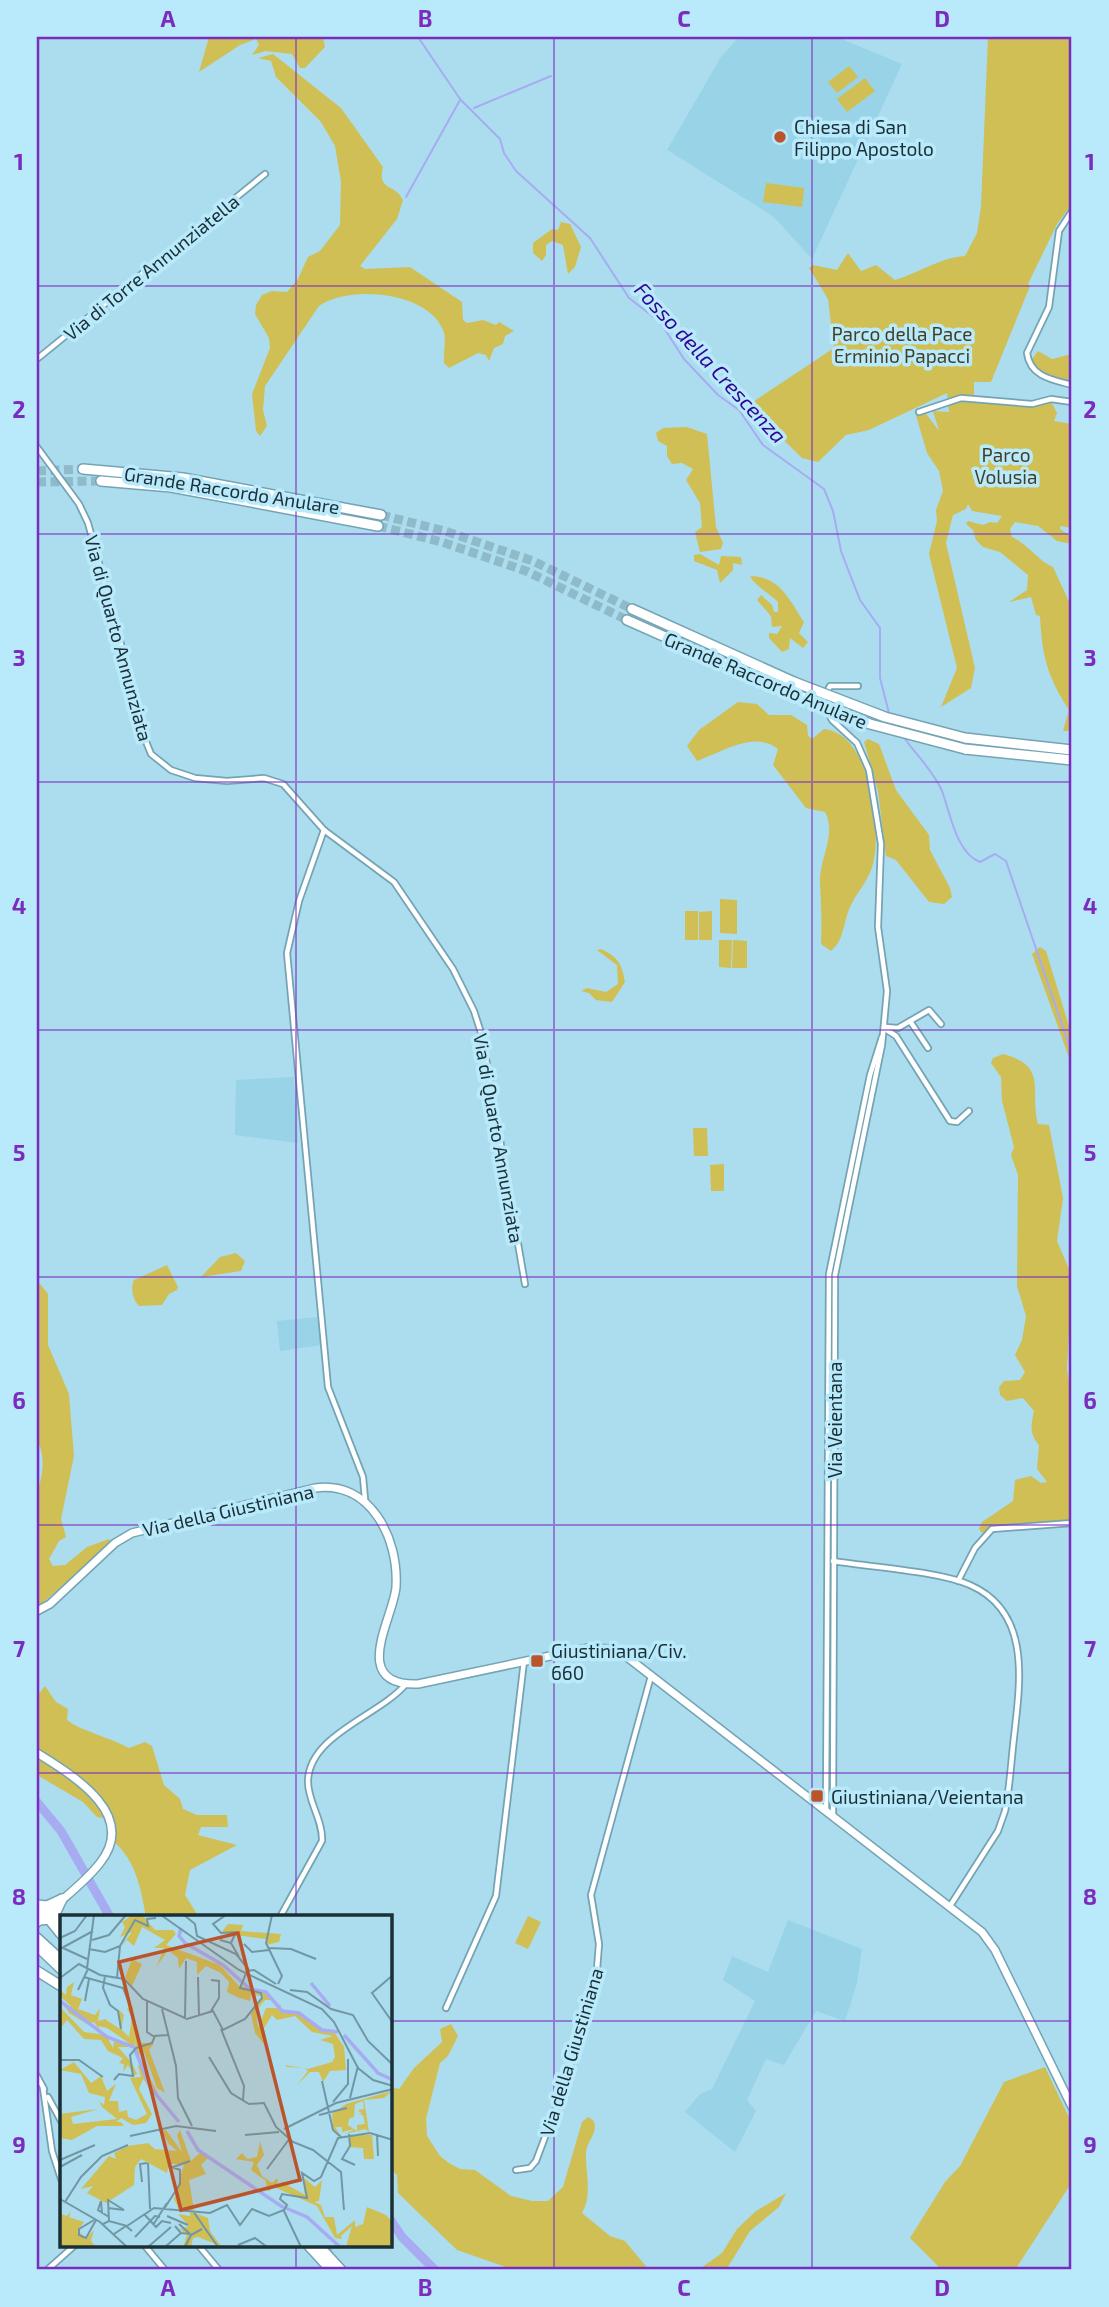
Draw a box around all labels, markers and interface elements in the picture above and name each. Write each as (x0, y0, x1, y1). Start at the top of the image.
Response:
text: A (160, 4, 176, 32)
text: B (418, 4, 432, 32)
text: C (677, 4, 691, 32)
text: D (934, 4, 950, 32)
place label: Chiesa di San Filippo Apostolo (794, 115, 934, 160)
marker: Chiesa di San Filippo Apostolo (772, 129, 788, 145)
text: 1 (14, 147, 24, 175)
text: 1 (1085, 147, 1095, 175)
street label: Via di Torre Annunziatella (59, 189, 243, 345)
water label: Fosso della Crescenza (630, 276, 792, 448)
park label: Parco della Pace Erminio Papacci (831, 322, 973, 367)
text: 2 (12, 395, 26, 423)
text: 2 (1083, 395, 1097, 423)
park label: Parco Volusia (975, 443, 1037, 488)
street label: Grande Raccordo Anulare (123, 462, 341, 518)
street label: Via di Quarto Annunziata (80, 532, 158, 744)
street label: Grande Raccordo Anulare (661, 627, 871, 733)
text: 3 (12, 643, 26, 671)
text: 3 (1083, 643, 1097, 671)
text: 4 (12, 891, 26, 919)
text: 4 (1083, 891, 1097, 919)
street label: Via di Quarto Annunziata (469, 1031, 529, 1245)
text: 5 (13, 1138, 25, 1166)
text: 5 (1084, 1138, 1096, 1166)
street label: Via Veientana (823, 1362, 846, 1478)
text: 6 (12, 1386, 26, 1414)
text: 6 (1083, 1386, 1097, 1414)
street label: Via della Giustiniana (140, 1479, 316, 1541)
text: 7 (13, 1634, 25, 1662)
text: 7 (1084, 1634, 1096, 1662)
place label: Giustiniana/Civ. 660 (551, 1639, 687, 1684)
marker: Giustiniana/Civ. 660 (529, 1653, 545, 1669)
place label: Giustiniana/Veientana (831, 1785, 1024, 1808)
marker: Giustiniana/Veientana (809, 1788, 825, 1804)
text: 8 (12, 1882, 26, 1910)
text: 8 (1083, 1882, 1097, 1910)
inset map (60, 1915, 392, 2248)
street label: Via della Giustiniana (534, 1965, 608, 2139)
text: 9 (12, 2130, 26, 2158)
text: 9 (1083, 2130, 1097, 2158)
text: A (160, 2273, 176, 2301)
text: B (418, 2273, 432, 2301)
text: C (677, 2273, 691, 2301)
text: D (934, 2273, 950, 2301)

